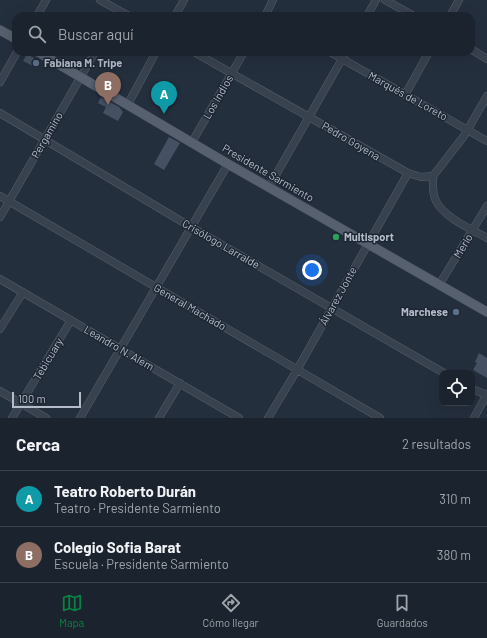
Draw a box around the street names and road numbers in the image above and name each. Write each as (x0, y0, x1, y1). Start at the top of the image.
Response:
street label: Marqués de Loreto (366, 68, 450, 123)
street label: Los Indios (200, 72, 235, 121)
street label: Pergamino (28, 109, 65, 160)
street label: Pedro Goyena (320, 119, 383, 162)
street label: Presidente Sarmiento (220, 141, 316, 204)
street label: Crisólogo Larralde (180, 216, 262, 271)
street label: Merlo (450, 231, 475, 260)
street label: Álvarez Jonte (316, 264, 359, 327)
street label: General Machado (152, 281, 229, 333)
street label: Leandro N. Alem (82, 322, 157, 373)
street label: Tebicuary (30, 335, 65, 382)

